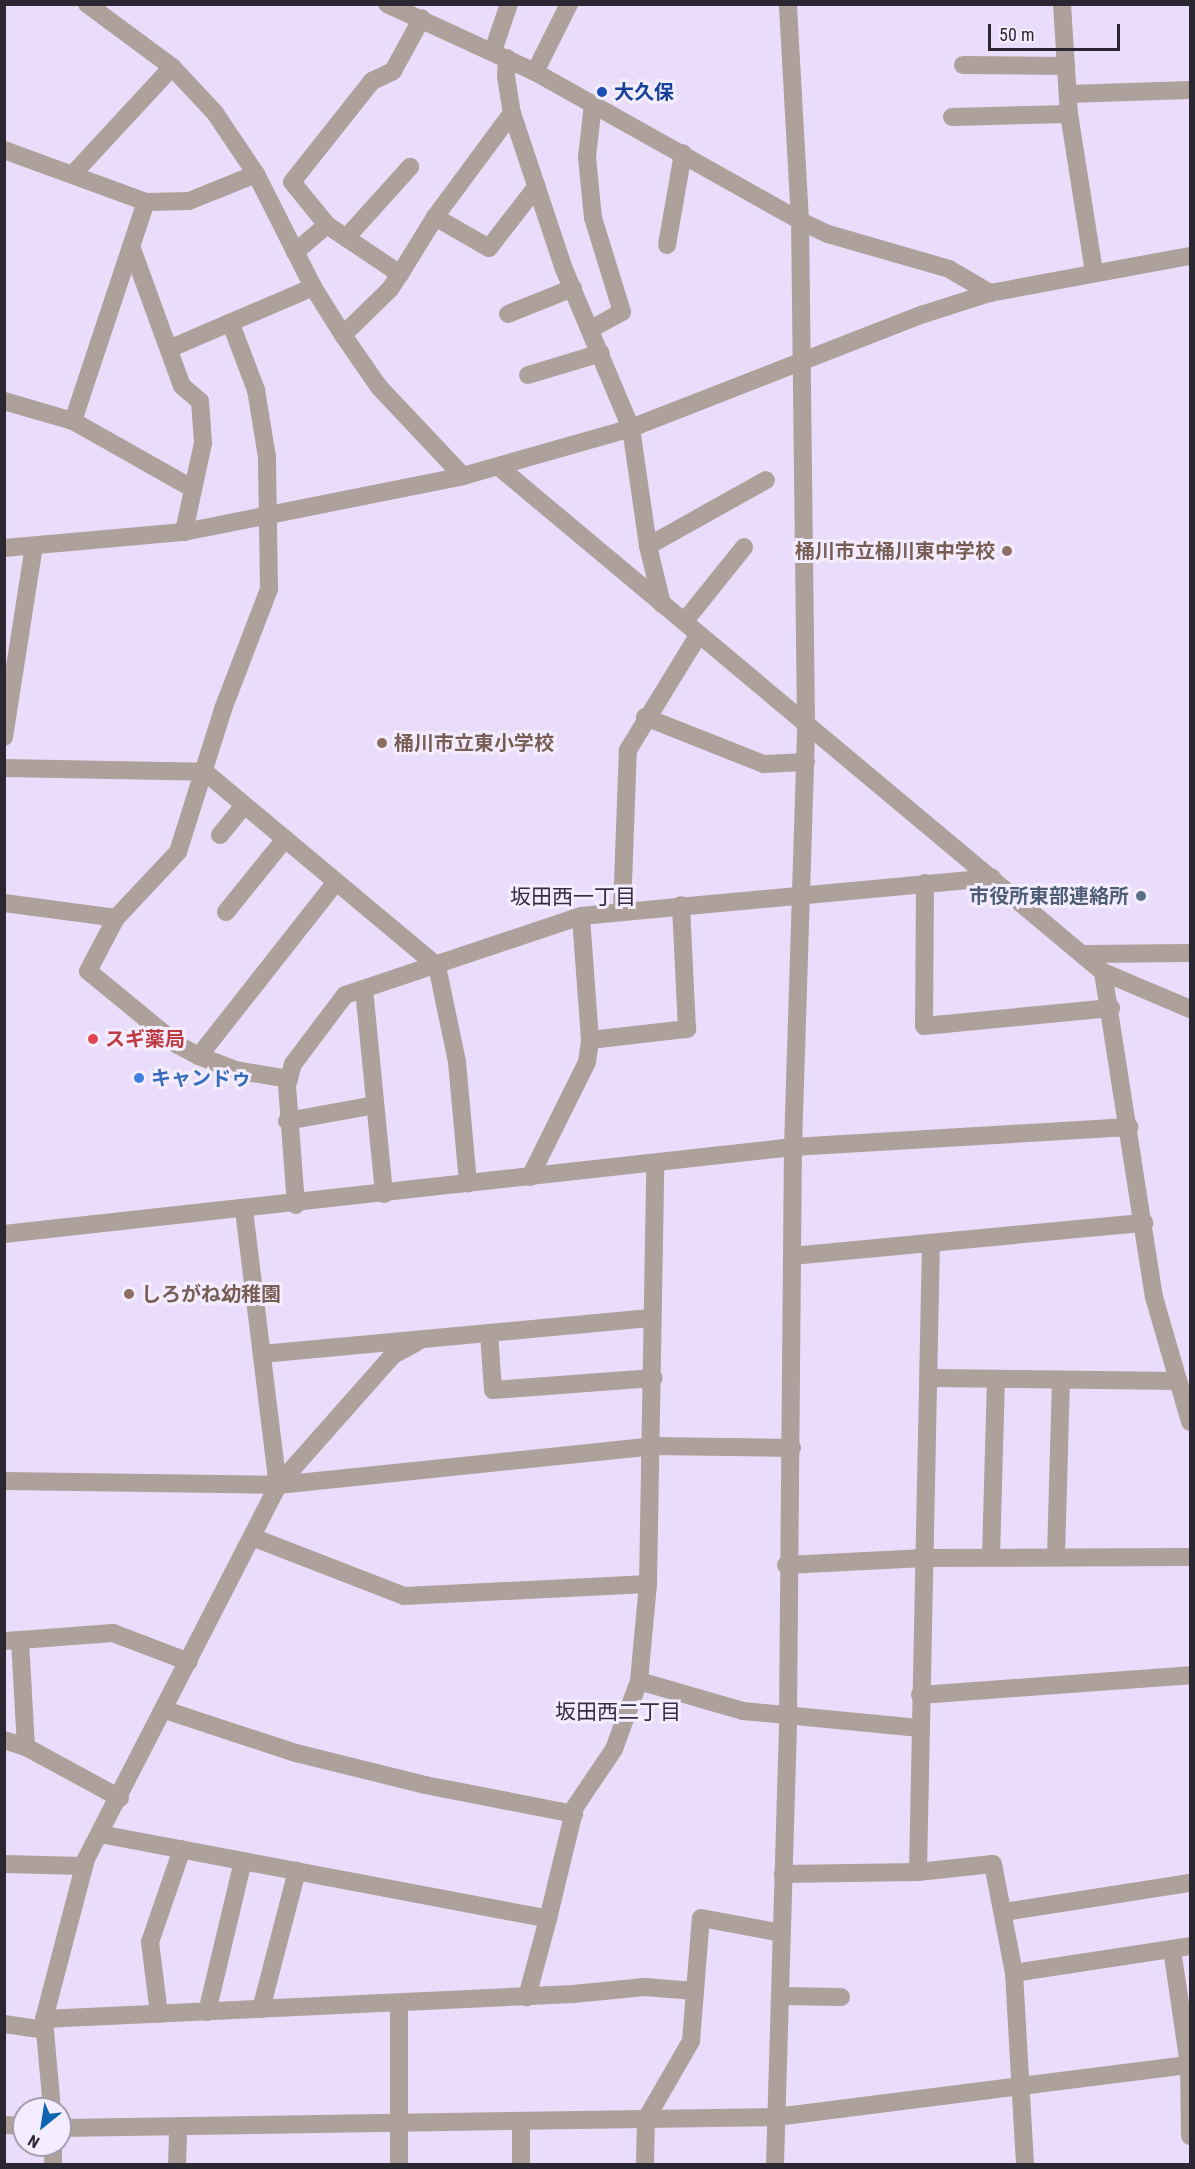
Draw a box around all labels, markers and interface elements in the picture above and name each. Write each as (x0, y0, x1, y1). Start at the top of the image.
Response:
scale bar (991, 12, 1123, 50)
text: 50 m (999, 24, 1034, 45)
place label: 大久保 (614, 80, 674, 104)
marker: 大久保 (595, 85, 609, 99)
place label: 桶川市立桶川東中学校 (795, 539, 995, 563)
marker: 桶川市立桶川東中学校 (1000, 544, 1014, 558)
place label: 桶川市立東小学校 (394, 731, 554, 755)
marker: 桶川市立東小学校 (375, 736, 389, 750)
district label: 坂田西一丁目 (510, 884, 636, 910)
place label: 市役所東部連絡所 (969, 884, 1129, 908)
marker: 市役所東部連絡所 (1134, 889, 1148, 903)
place label: スギ薬局 (105, 1027, 185, 1051)
marker: スギ薬局 (86, 1032, 100, 1046)
place label: キャンドゥ (151, 1066, 251, 1090)
marker: キャンドゥ (132, 1071, 146, 1085)
place label: しろがね幼稚園 (141, 1282, 281, 1306)
marker: しろがね幼稚園 (122, 1287, 136, 1301)
district label: 坂田西二丁目 (555, 1699, 681, 1725)
north arrow (12, 2097, 72, 2157)
text: N (25, 2131, 43, 2152)

